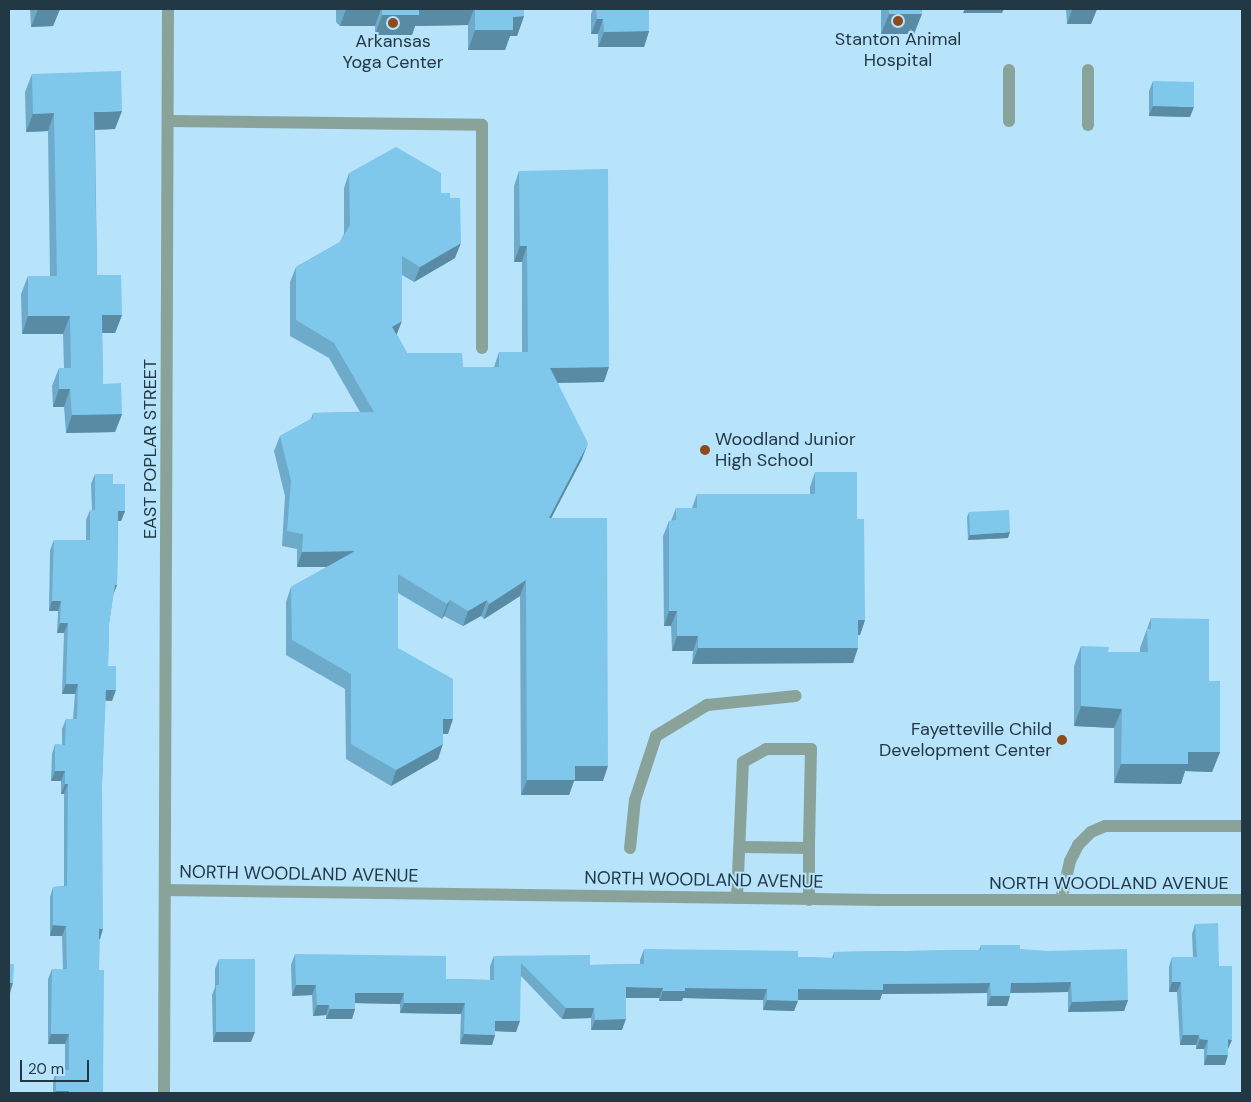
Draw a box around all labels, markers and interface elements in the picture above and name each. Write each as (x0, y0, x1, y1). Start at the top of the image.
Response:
marker: Stanton Animal Hospital (892, 15, 904, 27)
marker: Arkansas Yoga Center (387, 17, 399, 29)
place label: Stanton Animal Hospital (835, 29, 961, 72)
place label: Arkansas Yoga Center (343, 31, 443, 74)
street label: EAST POPLAR STREET (139, 359, 161, 539)
place label: Woodland Junior High School (715, 429, 856, 472)
marker: Woodland Junior High School (699, 444, 711, 456)
place label: Fayetteville Child Development Center (879, 719, 1052, 762)
marker: Fayetteville Child Development Center (1056, 734, 1068, 746)
street label: NORTH WOODLAND AVENUE (179, 861, 419, 887)
street label: NORTH WOODLAND AVENUE (584, 867, 824, 893)
street label: NORTH WOODLAND AVENUE (989, 872, 1229, 894)
scale bar (22, 1050, 91, 1082)
text: 20 m (28, 1059, 64, 1079)

